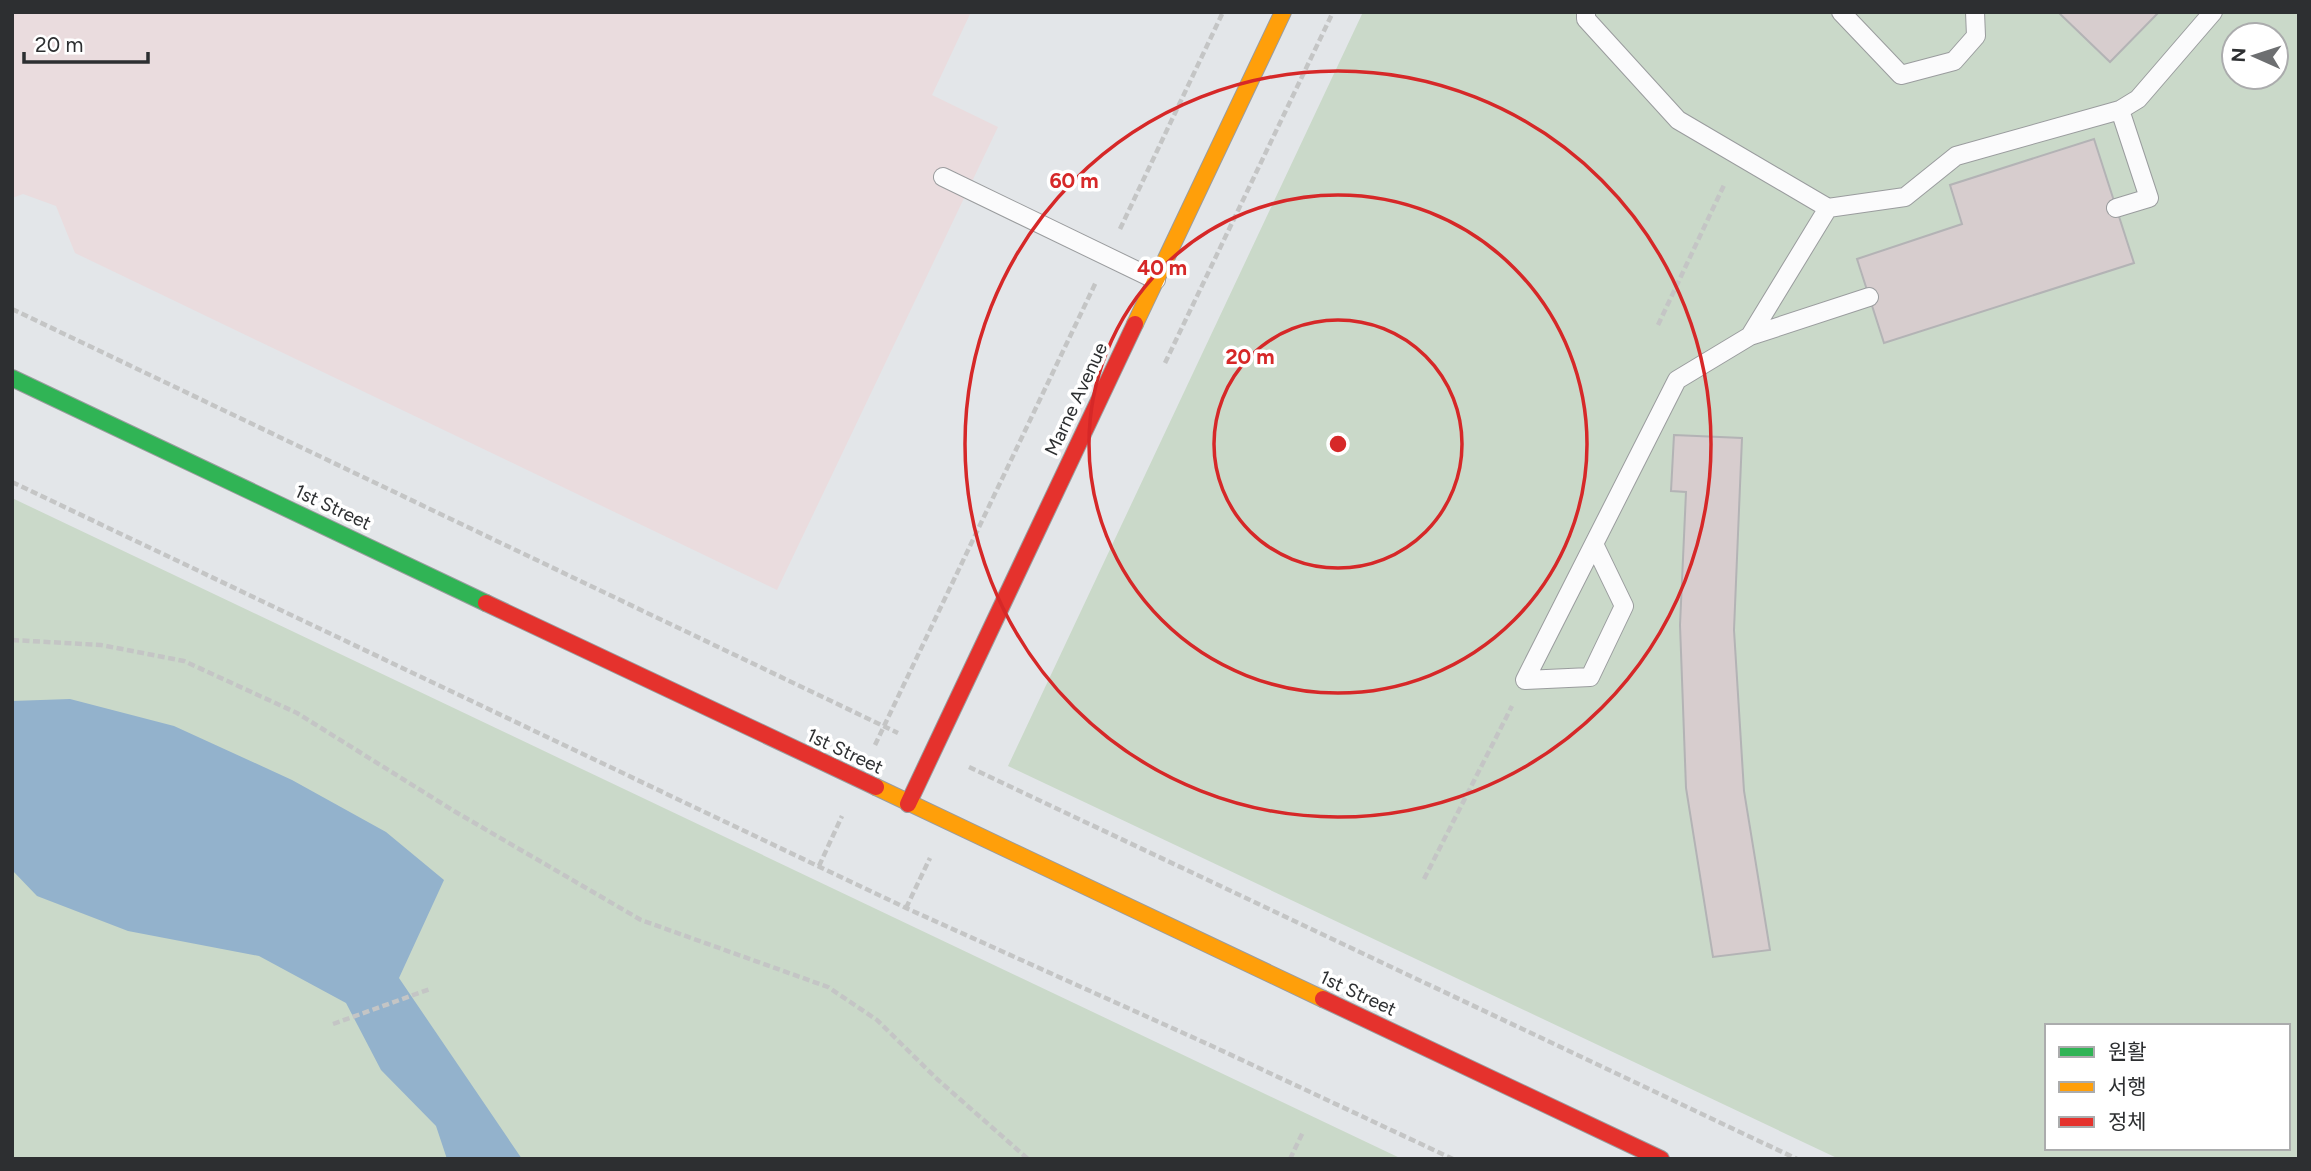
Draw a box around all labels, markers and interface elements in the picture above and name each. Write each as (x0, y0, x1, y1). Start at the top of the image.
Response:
scale bar (24, 21, 149, 65)
north arrow (2220, 21, 2290, 91)
text: 20 m (35, 32, 83, 57)
text: N (2227, 47, 2250, 63)
text: 60 m (1049, 168, 1099, 193)
text: 40 m (1137, 255, 1187, 280)
street label: Marne Avenue (1040, 339, 1112, 459)
text: 20 m (1225, 344, 1275, 369)
centre of rings (1326, 432, 1350, 456)
street label: 1st Street (291, 479, 375, 535)
street label: 1st Street (803, 723, 887, 779)
street label: 1st Street (1316, 965, 1400, 1021)
legend (2045, 1024, 2290, 1150)
text: 원활 (2108, 1039, 2147, 1064)
text: 서행 (2108, 1074, 2147, 1099)
text: 정체 (2108, 1109, 2147, 1134)

